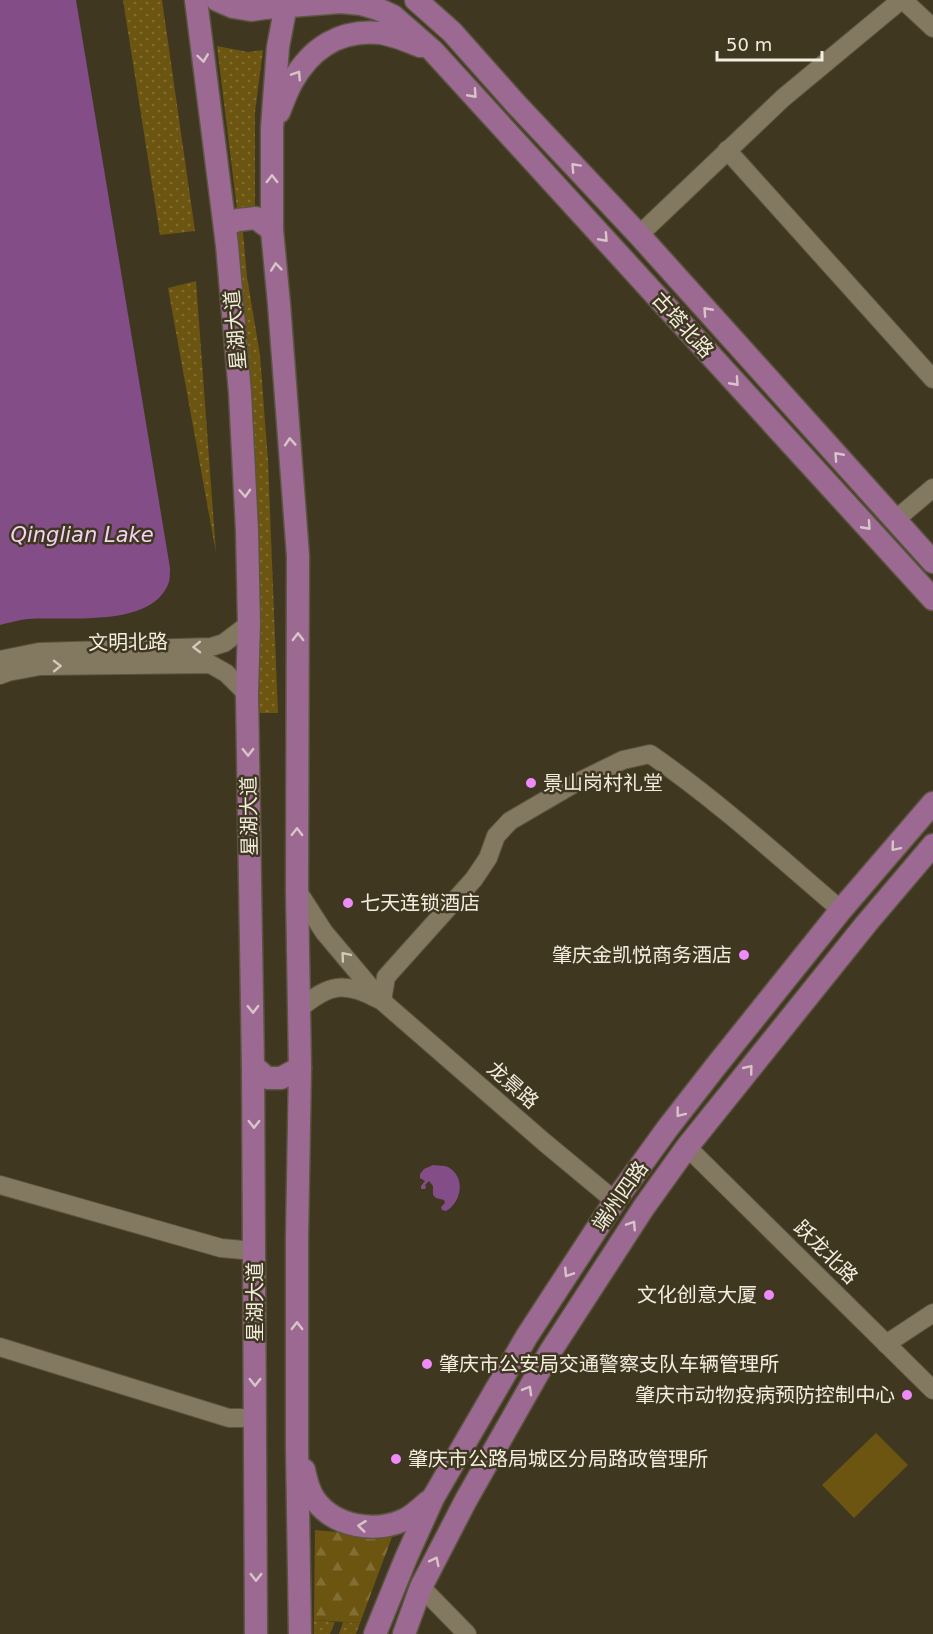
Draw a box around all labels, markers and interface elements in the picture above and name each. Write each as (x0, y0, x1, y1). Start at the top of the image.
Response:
scale bar (717, 24, 822, 62)
text: 50 m (726, 34, 772, 55)
one-way arrow (196, 53, 209, 63)
one-way arrow (289, 71, 301, 81)
one-way arrow (465, 87, 476, 98)
one-way arrow (572, 163, 583, 174)
one-way arrow (266, 174, 278, 183)
one-way arrow (597, 231, 608, 242)
one-way arrow (270, 262, 283, 271)
street label: 古塔北路 (647, 287, 719, 363)
street label: 星湖大道 (220, 289, 250, 371)
one-way arrow (703, 307, 714, 318)
one-way arrow (728, 375, 739, 386)
one-way arrow (284, 438, 297, 447)
one-way arrow (834, 452, 845, 463)
one-way arrow (239, 488, 252, 497)
one-way arrow (860, 519, 871, 530)
water label: Qinglian Lake (10, 523, 154, 547)
street label: 文明北路 (88, 629, 168, 655)
one-way arrow (292, 632, 304, 641)
one-way arrow (193, 641, 202, 654)
one-way arrow (53, 660, 62, 672)
one-way arrow (242, 748, 255, 757)
place label: 景山岗村礼堂 (543, 771, 663, 795)
street label: 星湖大道 (236, 776, 262, 856)
marker: 景山岗村礼堂 (524, 776, 538, 790)
one-way arrow (291, 827, 303, 836)
one-way arrow (891, 840, 902, 851)
place label: 七天连锁酒店 (360, 891, 480, 915)
marker: 七天连锁酒店 (341, 896, 355, 910)
place label: 肇庆金凯悦商务酒店 (552, 943, 732, 967)
marker: 肇庆金凯悦商务酒店 (737, 948, 751, 962)
one-way arrow (341, 952, 352, 963)
one-way arrow (246, 1005, 259, 1014)
street label: 龙景路 (482, 1056, 544, 1114)
one-way arrow (742, 1065, 753, 1076)
one-way arrow (676, 1106, 687, 1117)
one-way arrow (248, 1120, 260, 1129)
street label: 端州四路 (587, 1156, 653, 1236)
street label: 跃龙北路 (789, 1215, 863, 1289)
one-way arrow (625, 1221, 636, 1232)
street label: 星湖大道 (243, 1262, 267, 1342)
one-way arrow (564, 1266, 575, 1277)
place label: 文化创意大厦 (637, 1283, 757, 1307)
marker: 文化创意大厦 (762, 1288, 776, 1302)
one-way arrow (291, 1322, 303, 1331)
place label: 肇庆市公安局交通警察支队车辆管理所 (439, 1352, 779, 1376)
marker: 肇庆市公安局交通警察支队车辆管理所 (420, 1357, 434, 1371)
one-way arrow (249, 1378, 261, 1387)
place label: 肇庆市动物疫病预防控制中心 (635, 1383, 895, 1407)
one-way arrow (521, 1386, 533, 1396)
marker: 肇庆市动物疫病预防控制中心 (900, 1388, 914, 1402)
place label: 肇庆市公路局城区分局路政管理所 (408, 1447, 708, 1471)
marker: 肇庆市公路局城区分局路政管理所 (389, 1452, 403, 1466)
one-way arrow (357, 1520, 367, 1532)
one-way arrow (427, 1556, 439, 1567)
one-way arrow (250, 1573, 262, 1582)

